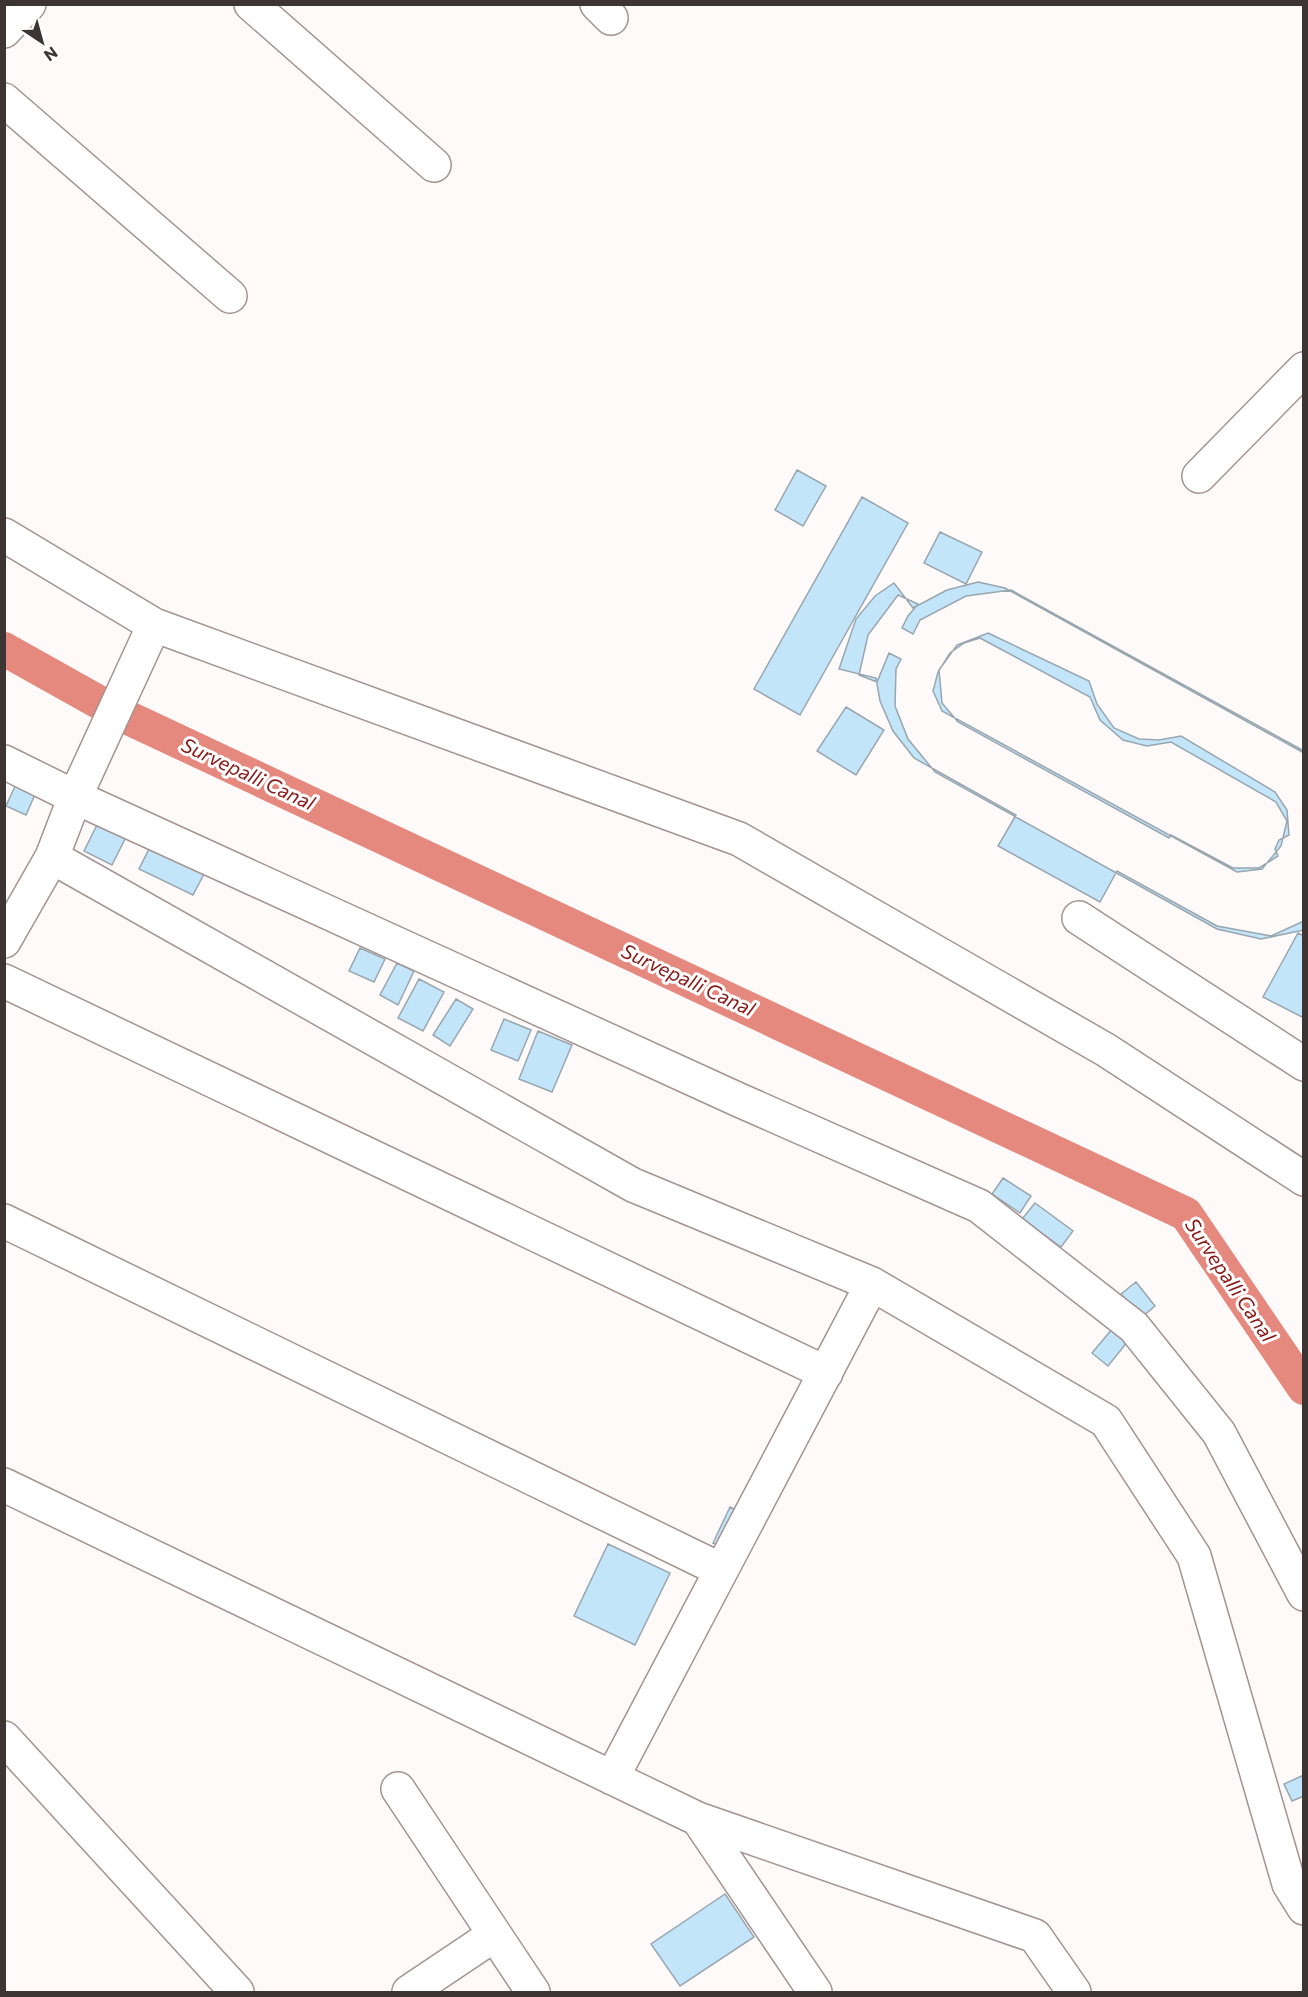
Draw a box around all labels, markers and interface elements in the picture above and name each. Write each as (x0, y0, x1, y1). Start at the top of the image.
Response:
north arrow (12, 12, 72, 72)
text: N (41, 43, 62, 66)
water label: Survepalli Canal (178, 732, 320, 815)
water label: Survepalli Canal (618, 938, 760, 1021)
water label: Survepalli Canal (1181, 1213, 1282, 1347)

